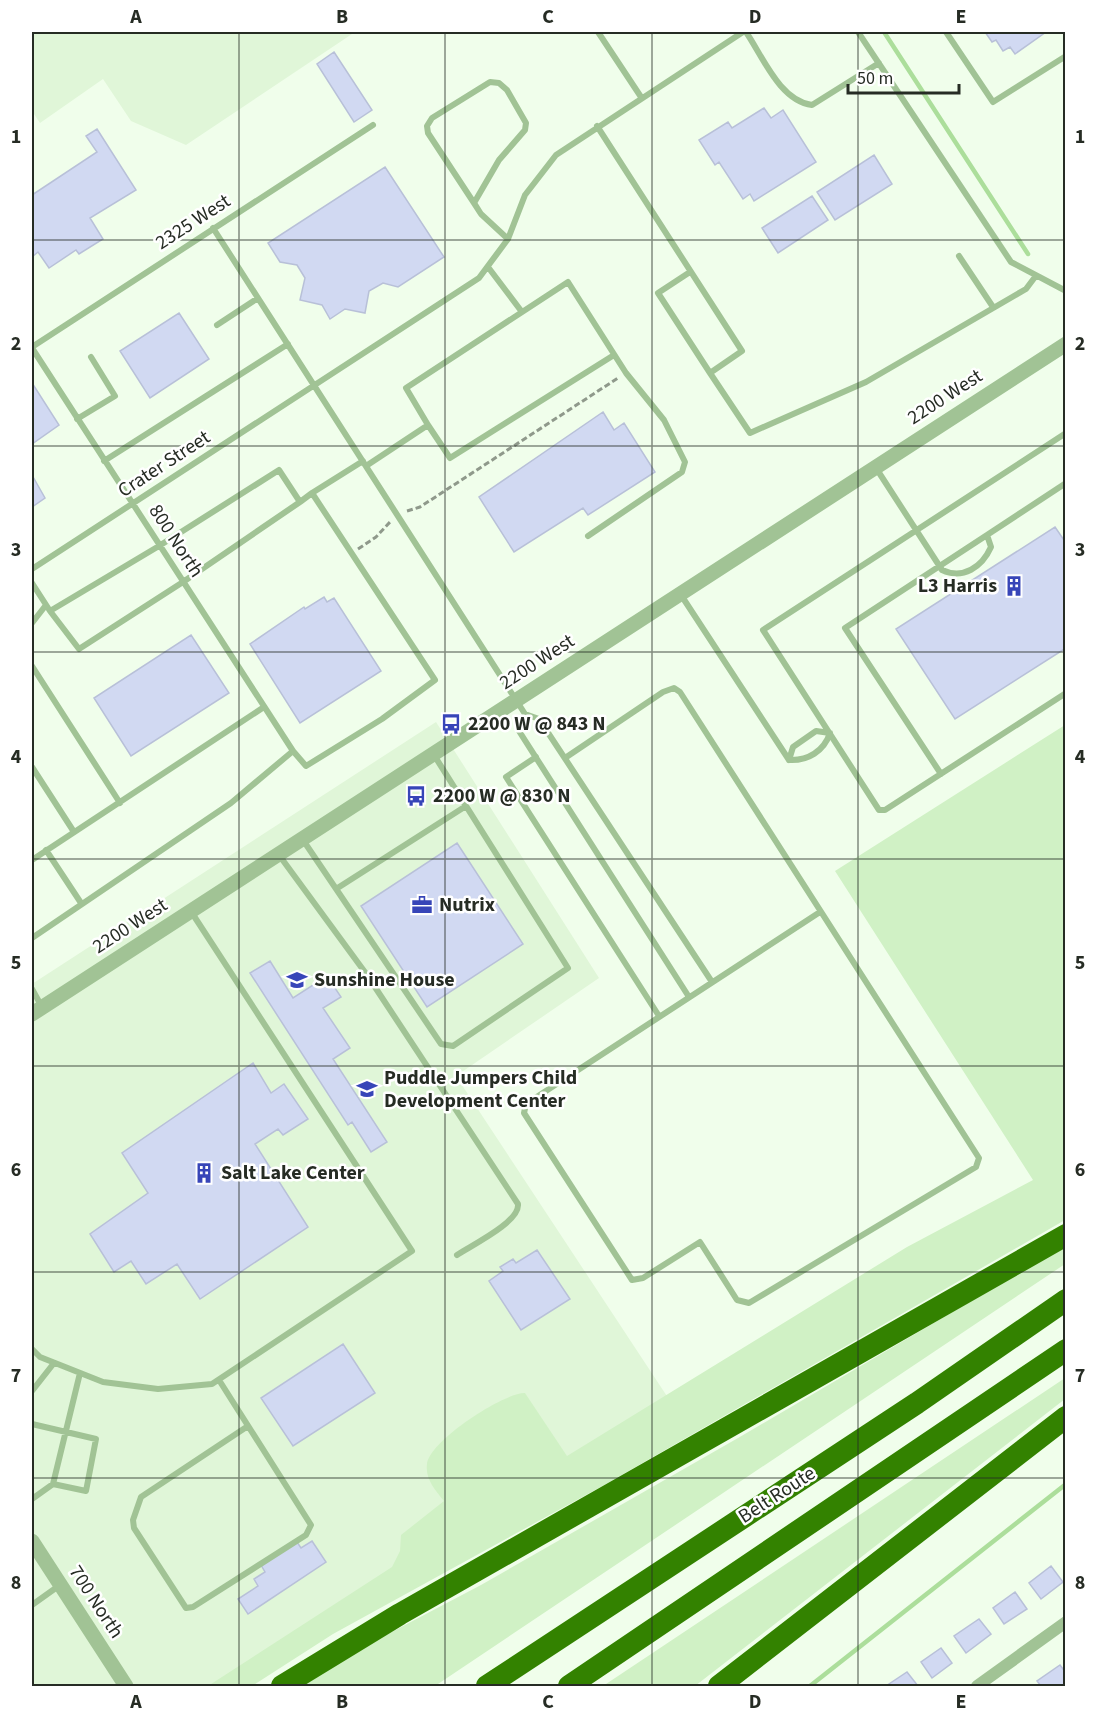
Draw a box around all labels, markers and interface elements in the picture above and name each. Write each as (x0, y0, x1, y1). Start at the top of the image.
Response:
text: A (129, 3, 142, 31)
text: B (336, 3, 348, 31)
text: C (542, 3, 554, 31)
text: D (749, 3, 761, 31)
text: E (956, 3, 966, 31)
scale bar (848, 57, 959, 95)
text: 50 m (857, 66, 893, 91)
text: 1 (11, 123, 21, 151)
text: 1 (1075, 123, 1085, 151)
street label: 2325 West (150, 187, 236, 257)
text: 2 (11, 330, 21, 358)
text: 2 (1075, 330, 1085, 358)
street label: 2200 West (902, 362, 988, 432)
street label: Crater Street (112, 423, 216, 504)
street label: 800 North (142, 499, 210, 583)
text: 3 (11, 536, 21, 564)
text: 3 (1075, 536, 1085, 564)
place label: L3 Harris (918, 572, 997, 600)
building icon: L3 Harris (1002, 574, 1026, 598)
street label: 2200 West (494, 627, 580, 697)
place label: 2200 W @ 843 N (468, 710, 606, 738)
bus stop icon: 2200 W @ 843 N (439, 712, 463, 736)
text: 4 (11, 743, 22, 771)
text: 4 (1075, 743, 1086, 771)
place label: 2200 W @ 830 N (433, 782, 571, 810)
bus stop icon: 2200 W @ 830 N (404, 784, 428, 808)
street label: 2200 West (87, 891, 173, 961)
place label: Nutrix (439, 891, 495, 919)
office icon: Nutrix (410, 893, 434, 917)
text: 5 (11, 949, 21, 977)
text: 5 (1075, 949, 1085, 977)
place label: Sunshine House (314, 966, 455, 994)
school or university icon: Sunshine House (285, 968, 309, 992)
place label: Puddle Jumpers Child Development Center (384, 1064, 577, 1115)
school or university icon: Puddle Jumpers Child Development Center (355, 1077, 379, 1101)
text: 6 (11, 1156, 21, 1184)
text: 6 (1075, 1156, 1085, 1184)
place label: Salt Lake Center (221, 1159, 365, 1187)
building icon: Salt Lake Center (192, 1161, 216, 1185)
text: 7 (11, 1362, 21, 1390)
text: 7 (1075, 1362, 1085, 1390)
street label: Belt Route (733, 1460, 821, 1530)
street label: 700 North (62, 1560, 130, 1644)
text: 8 (11, 1569, 21, 1597)
text: 8 (1075, 1569, 1085, 1597)
text: A (129, 1688, 142, 1716)
text: B (336, 1688, 348, 1716)
text: C (542, 1688, 554, 1716)
text: D (749, 1688, 761, 1716)
text: E (956, 1688, 966, 1716)

